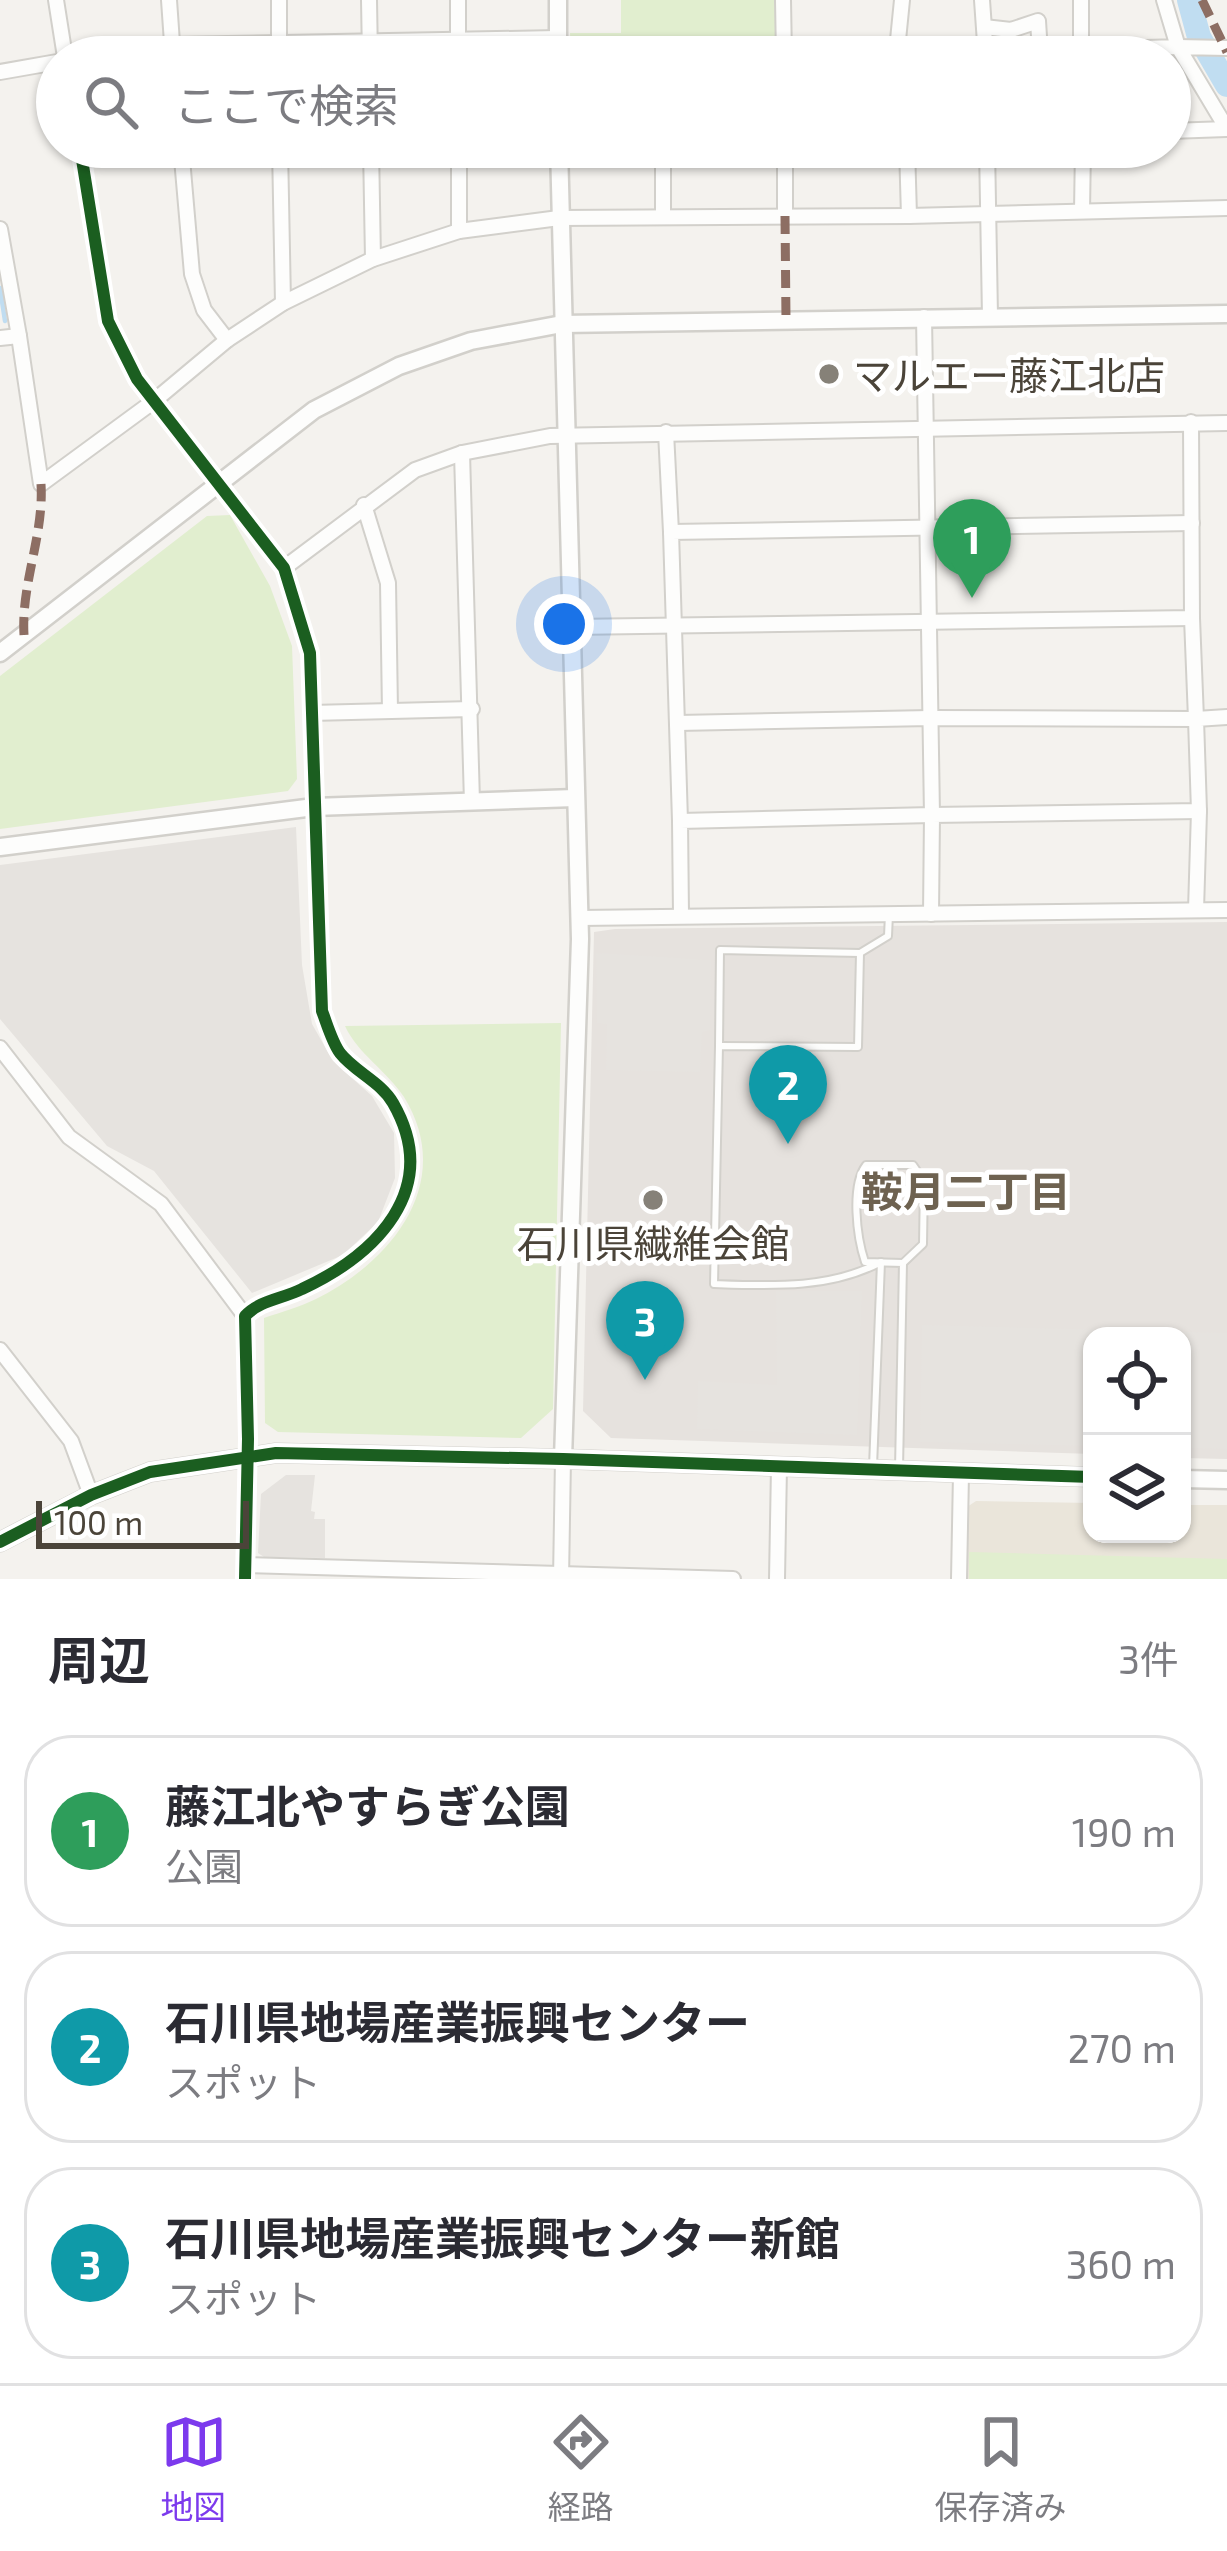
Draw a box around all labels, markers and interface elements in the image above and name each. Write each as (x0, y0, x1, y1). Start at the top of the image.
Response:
search box (36, 36, 1191, 168)
icon: search (78, 69, 144, 135)
text: ここで検索 (174, 77, 399, 131)
place label: マルエー藤江北店 (853, 351, 1165, 398)
marker: マルエー藤江北店 (816, 361, 842, 387)
pin: 1 (933, 499, 1011, 598)
your location (534, 594, 594, 654)
pin: 2 (749, 1045, 827, 1144)
district label: 鞍月二丁目 (861, 1165, 1071, 1215)
marker: 石川県繊維会館 (640, 1187, 666, 1213)
place label: 石川県繊維会館 (516, 1219, 790, 1266)
pin: 3 (606, 1281, 684, 1380)
map controls (1083, 1327, 1191, 1543)
button: locate (1083, 1327, 1191, 1435)
button: layers (1083, 1435, 1191, 1543)
scale bar (36, 1495, 249, 1548)
text: 100 m (54, 1502, 143, 1542)
text: 周辺 (48, 1628, 150, 1689)
text: 3件 (1118, 1635, 1179, 1682)
text: 藤江北やすらぎ公園 (165, 1778, 570, 1832)
text: 1 (82, 1808, 98, 1855)
text: 190 m (1072, 1808, 1176, 1855)
text: 公園 (165, 1842, 243, 1889)
text: 石川県地場産業振興センター (165, 1994, 750, 2048)
text: 2 (79, 2024, 101, 2071)
text: 270 m (1068, 2024, 1176, 2071)
text: スポット (165, 2058, 321, 2105)
text: 石川県地場産業振興センター新館 (165, 2210, 840, 2264)
text: 3 (79, 2240, 101, 2287)
text: 360 m (1066, 2240, 1176, 2287)
text: スポット (165, 2274, 321, 2321)
tab: 地図 (161, 2409, 227, 2529)
tab: 経路 (548, 2409, 614, 2529)
tab: 保存済み (935, 2409, 1067, 2529)

